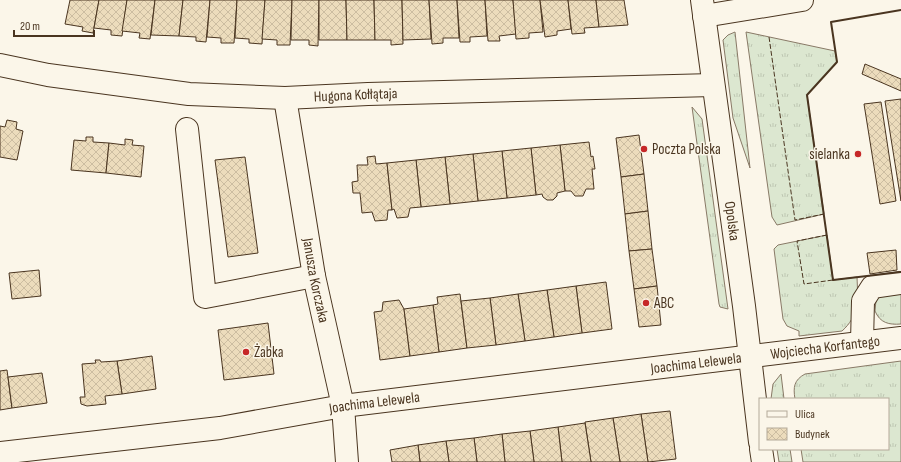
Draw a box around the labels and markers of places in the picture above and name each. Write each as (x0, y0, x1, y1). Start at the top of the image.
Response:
place label: Poczta Polska (652, 140, 721, 159)
marker: Poczta Polska (639, 144, 649, 154)
place label: sielanka (809, 145, 850, 164)
marker: sielanka (853, 149, 863, 159)
place label: ABC (653, 294, 674, 313)
marker: ABC (641, 298, 651, 308)
place label: Żabka (254, 343, 284, 362)
marker: Żabka (241, 347, 251, 357)

